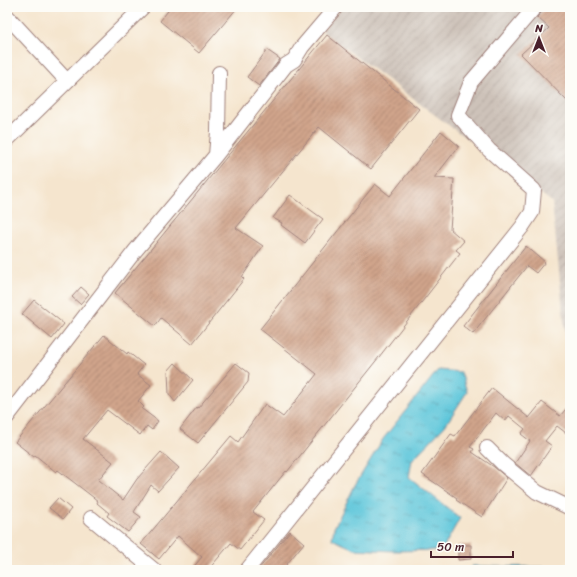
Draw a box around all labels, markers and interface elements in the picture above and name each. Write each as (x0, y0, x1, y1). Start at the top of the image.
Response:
north arrow (519, 18, 559, 58)
text: N (534, 19, 543, 38)
scale bar (431, 533, 513, 559)
text: 50 m (437, 536, 464, 558)

